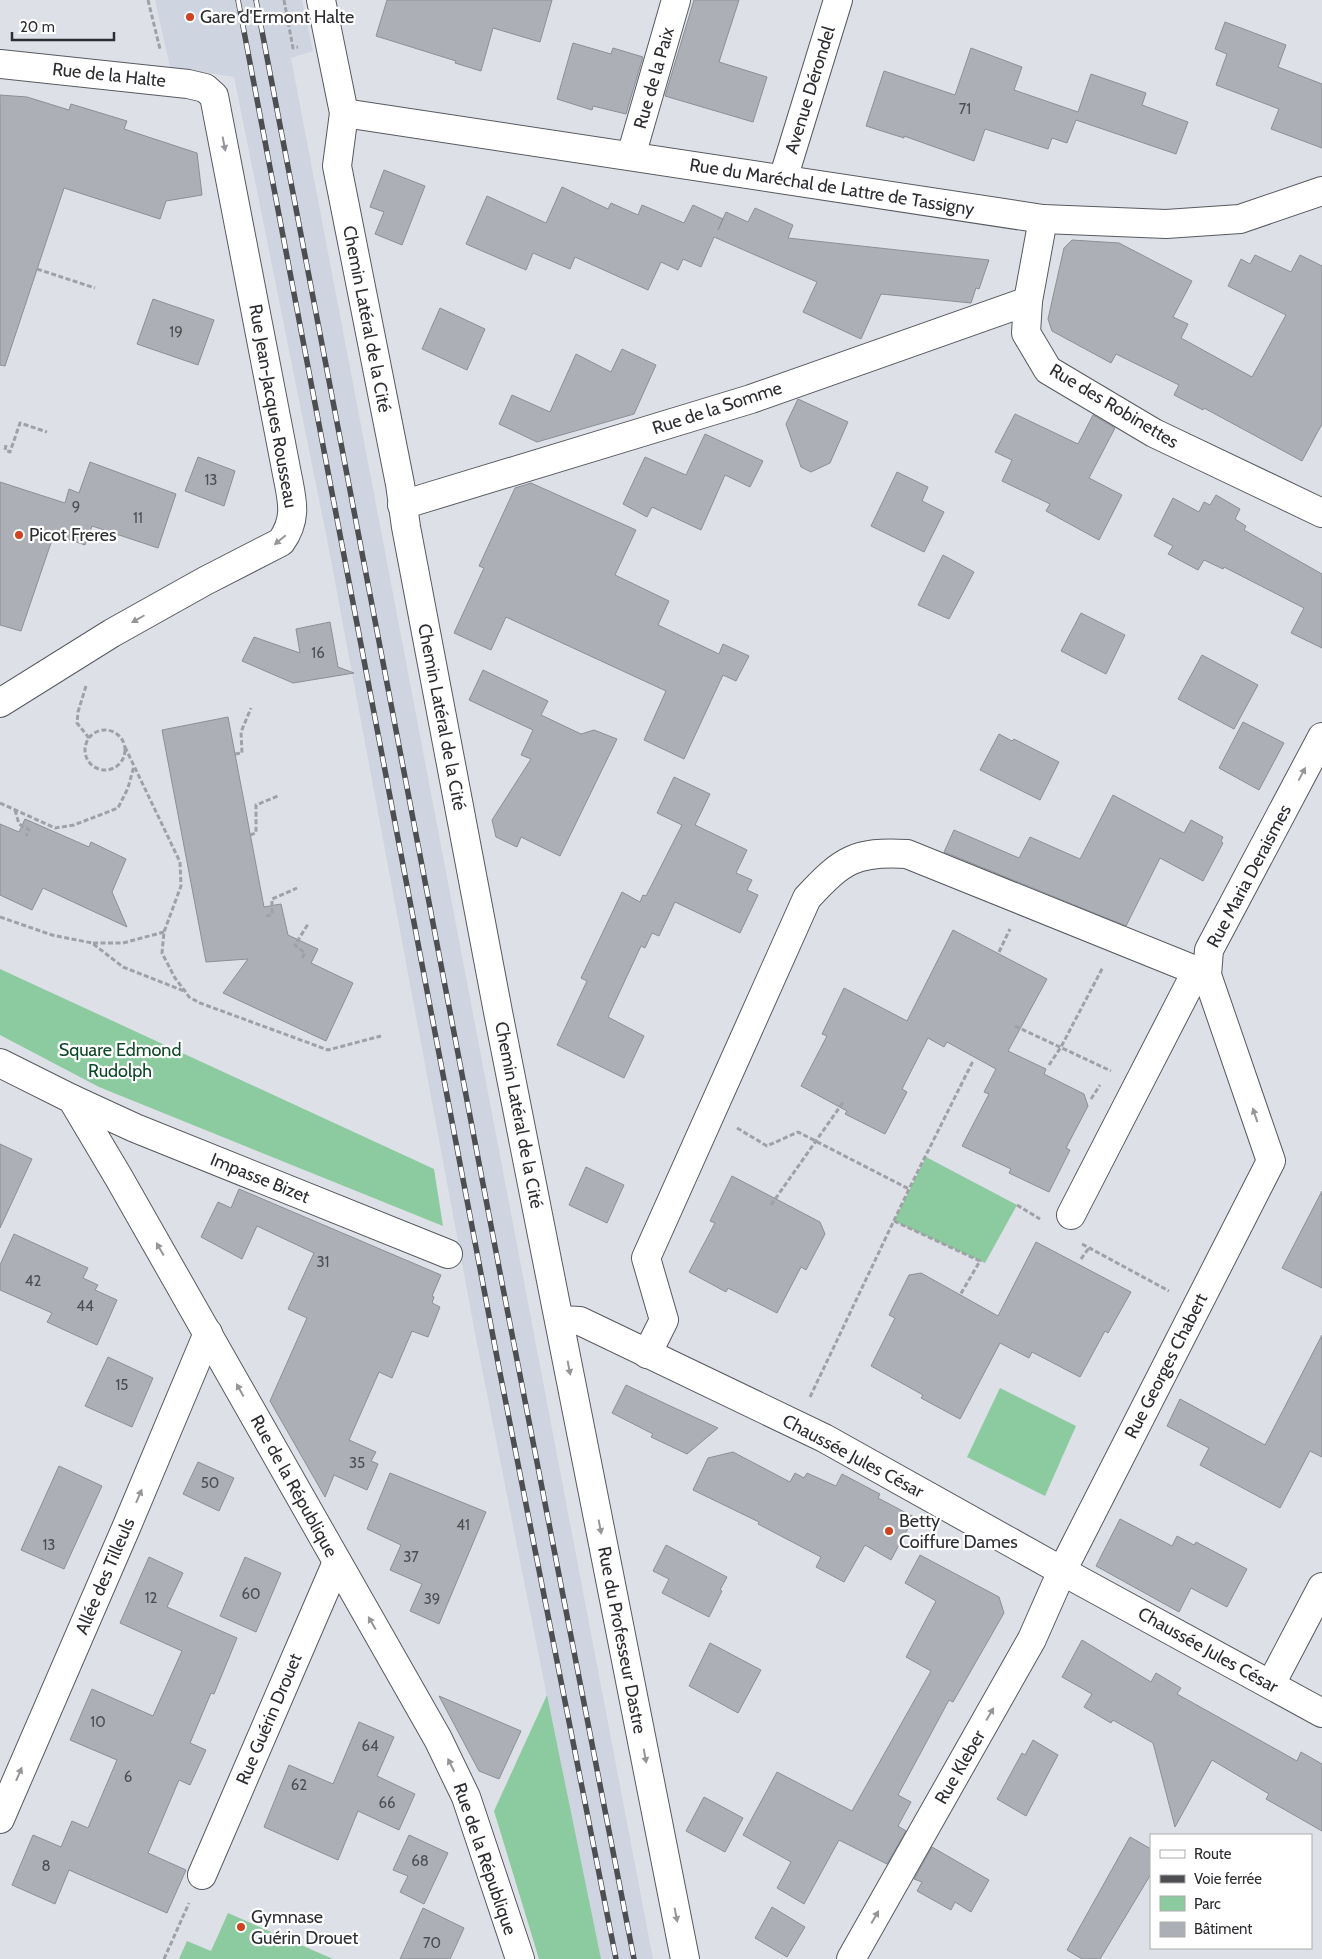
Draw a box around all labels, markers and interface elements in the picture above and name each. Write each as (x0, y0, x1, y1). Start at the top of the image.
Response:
place label: Gare d'Ermont Halte (200, 6, 354, 28)
scale bar (12, 10, 115, 42)
marker: Gare d'Ermont Halte (184, 11, 196, 23)
text: 20 m (20, 18, 55, 36)
street label: Avenue Dérondel (780, 23, 840, 156)
street label: Rue de la Paix (629, 24, 679, 131)
street label: Rue de la Halte (51, 58, 167, 92)
house number: 71 (959, 100, 971, 118)
one-way arrow (221, 136, 229, 152)
street label: Rue du Maréchal de Lattre de Tassigny (688, 154, 976, 220)
street label: Chemin Latéral de la Cité (338, 224, 396, 414)
street label: Rue Jean-Jacques Rousseau (244, 302, 302, 510)
house number: 19 (169, 323, 183, 341)
street label: Rue des Robinettes (1046, 359, 1182, 453)
street label: Rue de la Somme (650, 377, 784, 439)
house number: 13 (204, 471, 218, 489)
house number: 9 (72, 498, 80, 516)
house number: 11 (133, 509, 143, 527)
place label: Picot Freres (29, 524, 116, 546)
marker: Picot Freres (13, 529, 25, 541)
one-way arrow (273, 535, 286, 546)
one-way arrow (131, 614, 145, 623)
street label: Chemin Latéral de la Cité (413, 622, 471, 812)
house number: 16 (311, 644, 325, 662)
one-way arrow (1298, 767, 1306, 782)
street label: Rue Maria Deraismes (1202, 801, 1296, 951)
street label: Chemin Latéral de la Cité (490, 1020, 548, 1210)
park label: Square Edmond Rudolph (59, 1039, 181, 1082)
one-way arrow (1251, 1108, 1258, 1123)
street label: Impasse Bizet (207, 1148, 313, 1208)
one-way arrow (156, 1242, 164, 1256)
house number: 31 (316, 1253, 330, 1271)
house number: 42 (25, 1272, 41, 1290)
street label: Rue Georges Chabert (1120, 1290, 1212, 1442)
house number: 44 (76, 1297, 94, 1315)
one-way arrow (565, 1360, 573, 1376)
house number: 15 (115, 1376, 129, 1394)
one-way arrow (236, 1383, 244, 1398)
street label: Chaussée Jules César (779, 1409, 928, 1503)
street label: Rue de la République (246, 1411, 342, 1561)
house number: 35 (349, 1454, 365, 1472)
house number: 50 (201, 1474, 219, 1492)
one-way arrow (136, 1489, 144, 1503)
place label: Betty Coiffure Dames (899, 1510, 1018, 1553)
street label: Allée des Tilleuls (71, 1514, 139, 1638)
house number: 41 (456, 1516, 470, 1534)
one-way arrow (596, 1520, 604, 1535)
marker: Betty Coiffure Dames (883, 1525, 895, 1537)
house number: 13 (42, 1536, 56, 1554)
street label: Rue du Professeur Dastre (593, 1545, 651, 1735)
house number: 37 (403, 1548, 419, 1566)
house number: 60 (242, 1585, 261, 1603)
house number: 12 (145, 1589, 158, 1607)
house number: 39 (424, 1590, 440, 1608)
street label: Chaussée Jules César (1134, 1602, 1282, 1698)
one-way arrow (367, 1616, 376, 1630)
street label: Rue Guérin Drouet (231, 1650, 307, 1788)
one-way arrow (985, 1708, 994, 1721)
house number: 10 (90, 1713, 106, 1731)
street label: Rue Kleber (930, 1726, 990, 1808)
house number: 64 (361, 1737, 379, 1755)
one-way arrow (641, 1748, 649, 1763)
one-way arrow (447, 1758, 455, 1772)
one-way arrow (16, 1767, 24, 1781)
house number: 6 (124, 1768, 132, 1786)
house number: 62 (291, 1776, 307, 1794)
street label: Rue de la République (449, 1780, 521, 1938)
house number: 66 (378, 1794, 396, 1812)
legend (1150, 1834, 1312, 1949)
text: Route (1194, 1845, 1232, 1863)
house number: 68 (411, 1852, 429, 1870)
house number: 8 (41, 1857, 51, 1875)
text: Voie ferrée (1194, 1870, 1262, 1888)
text: Parc (1194, 1895, 1221, 1913)
place label: Gymnase Guérin Drouet (251, 1906, 358, 1949)
one-way arrow (672, 1907, 680, 1923)
one-way arrow (870, 1910, 879, 1923)
text: Bâtiment (1194, 1920, 1252, 1938)
marker: Gymnase Guérin Drouet (235, 1921, 247, 1933)
house number: 70 (423, 1934, 441, 1952)

